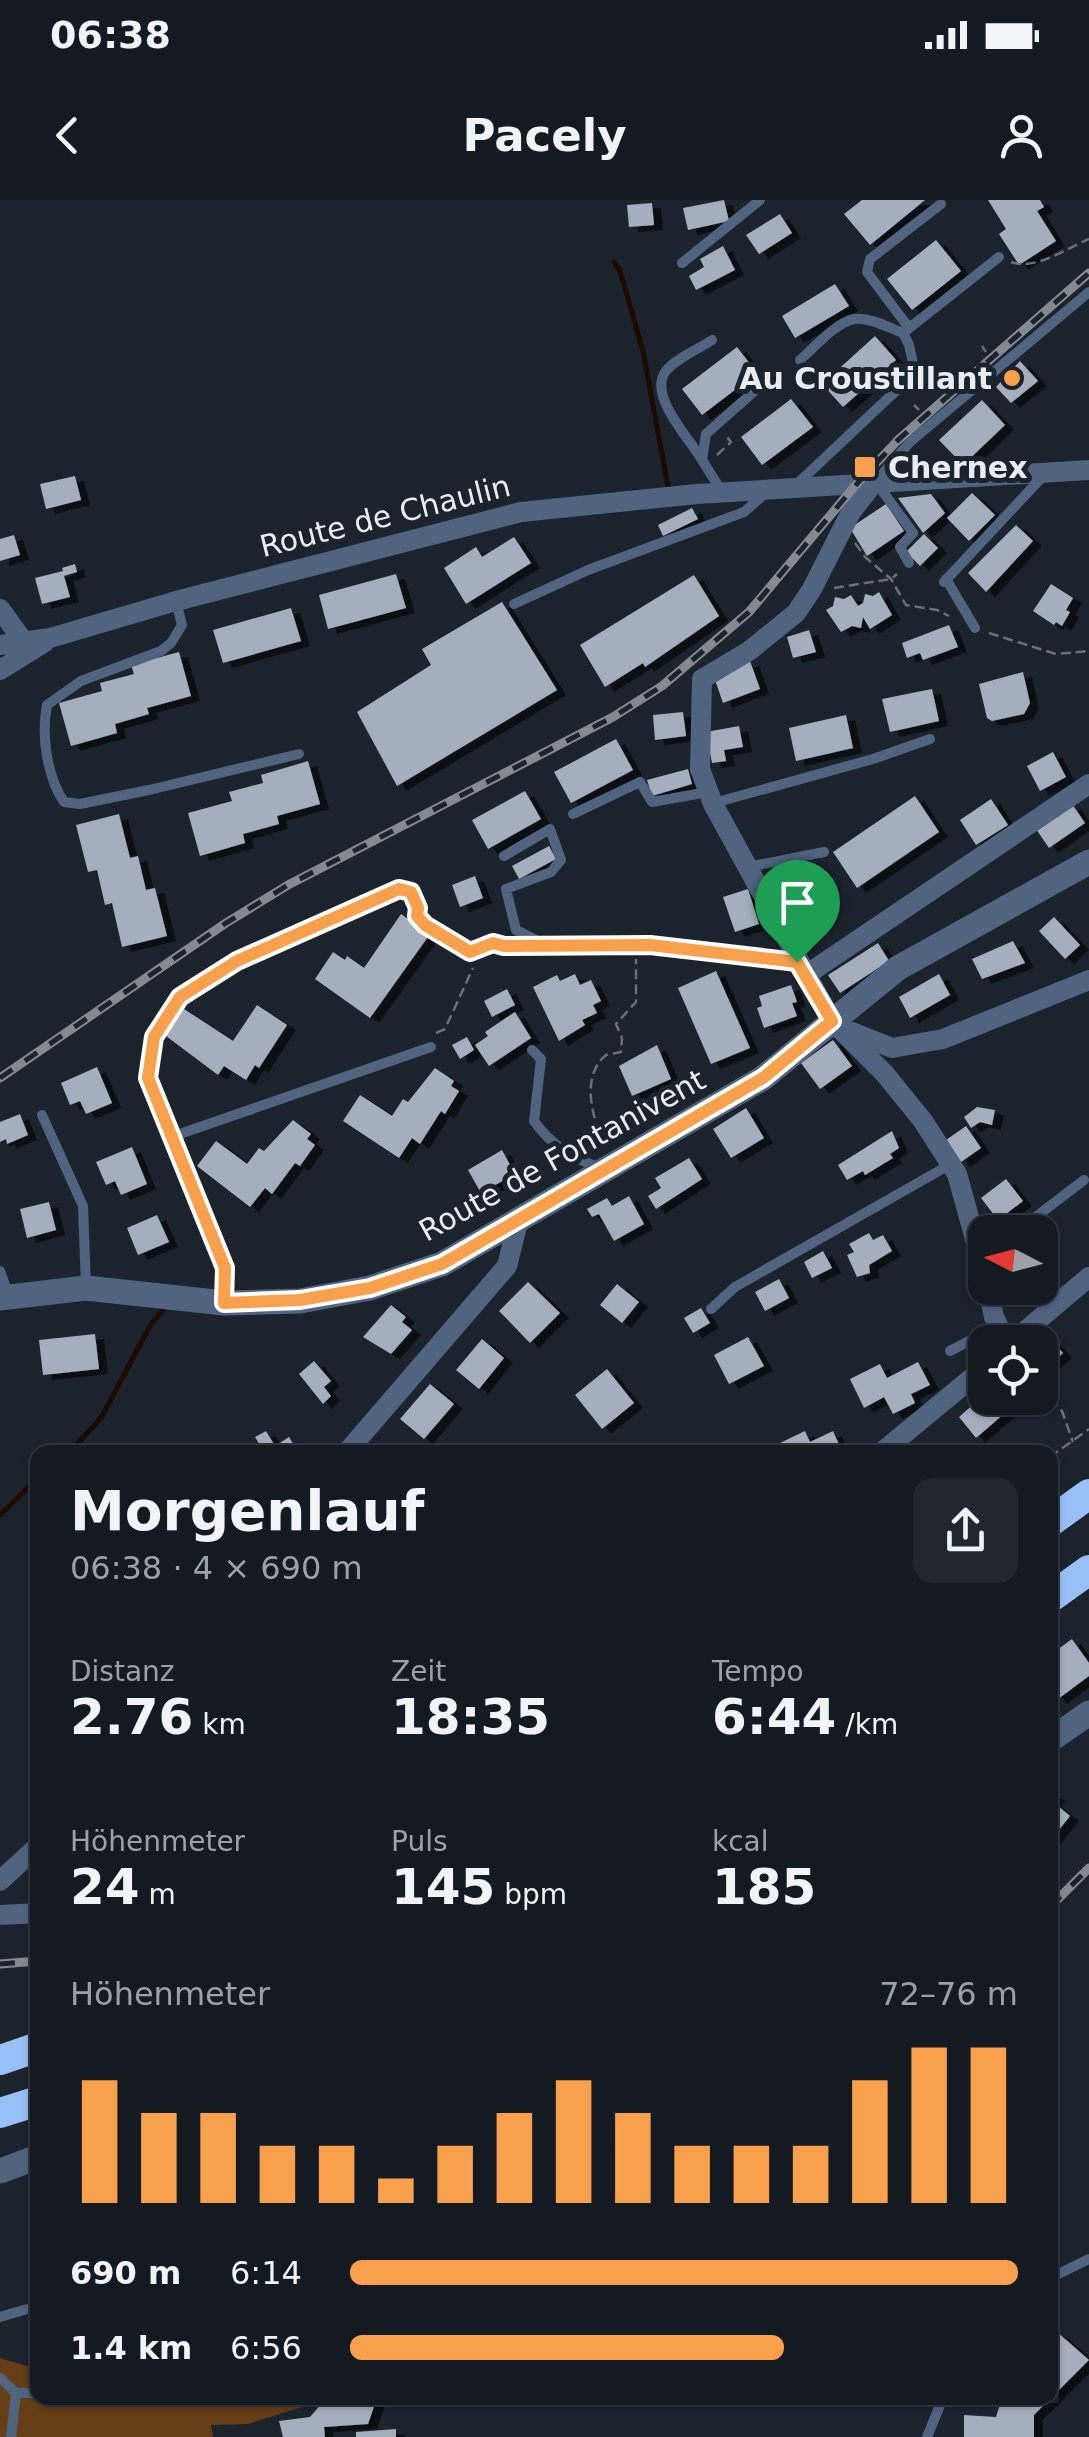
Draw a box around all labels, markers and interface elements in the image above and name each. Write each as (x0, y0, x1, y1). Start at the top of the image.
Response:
text: 06:38 (50, 13, 171, 57)
icon: back (40, 108, 95, 163)
icon: person (994, 108, 1049, 163)
text: Pacely (462, 109, 627, 162)
place label: Au Croustillant (739, 361, 992, 396)
marker: Au Croustillant (1001, 367, 1023, 389)
place label: Chernex (888, 450, 1028, 485)
marker: Chernex (852, 454, 878, 480)
street label: Route de Chaulin (256, 468, 514, 564)
pin (755, 860, 840, 963)
icon: arrive (770, 875, 825, 930)
street label: Route de Fontanivent (413, 1062, 711, 1248)
north arrow (968, 1215, 1058, 1305)
map controls (968, 1215, 1058, 1415)
button: locate (968, 1325, 1058, 1415)
button: share (913, 1478, 1018, 1583)
text: Morgenlauf (70, 1479, 425, 1543)
text: 06:38 · 4 × 690 m (70, 1549, 363, 1587)
text: Distanz (70, 1655, 175, 1688)
text: Zeit (391, 1655, 446, 1688)
text: Tempo (712, 1655, 804, 1688)
text: 2.76 (70, 1688, 193, 1746)
text: 18:35 (391, 1688, 550, 1746)
text: 6:44 (712, 1688, 836, 1746)
text: km (193, 1708, 246, 1741)
text: /km (836, 1708, 898, 1741)
text: Höhenmeter (70, 1825, 245, 1858)
text: Puls (391, 1825, 448, 1858)
text: kcal (712, 1825, 769, 1858)
text: 24 (70, 1858, 140, 1916)
text: 145 (391, 1858, 495, 1916)
text: 185 (712, 1858, 816, 1916)
text: m (140, 1878, 176, 1911)
text: bpm (495, 1878, 567, 1911)
text: Höhenmeter (70, 1975, 270, 2013)
text: 72–76 m (879, 1975, 1018, 2013)
text: 690 m (70, 2254, 181, 2292)
text: 6:14 (230, 2254, 302, 2292)
text: 1.4 km (70, 2329, 192, 2367)
text: 6:56 (230, 2329, 302, 2367)

